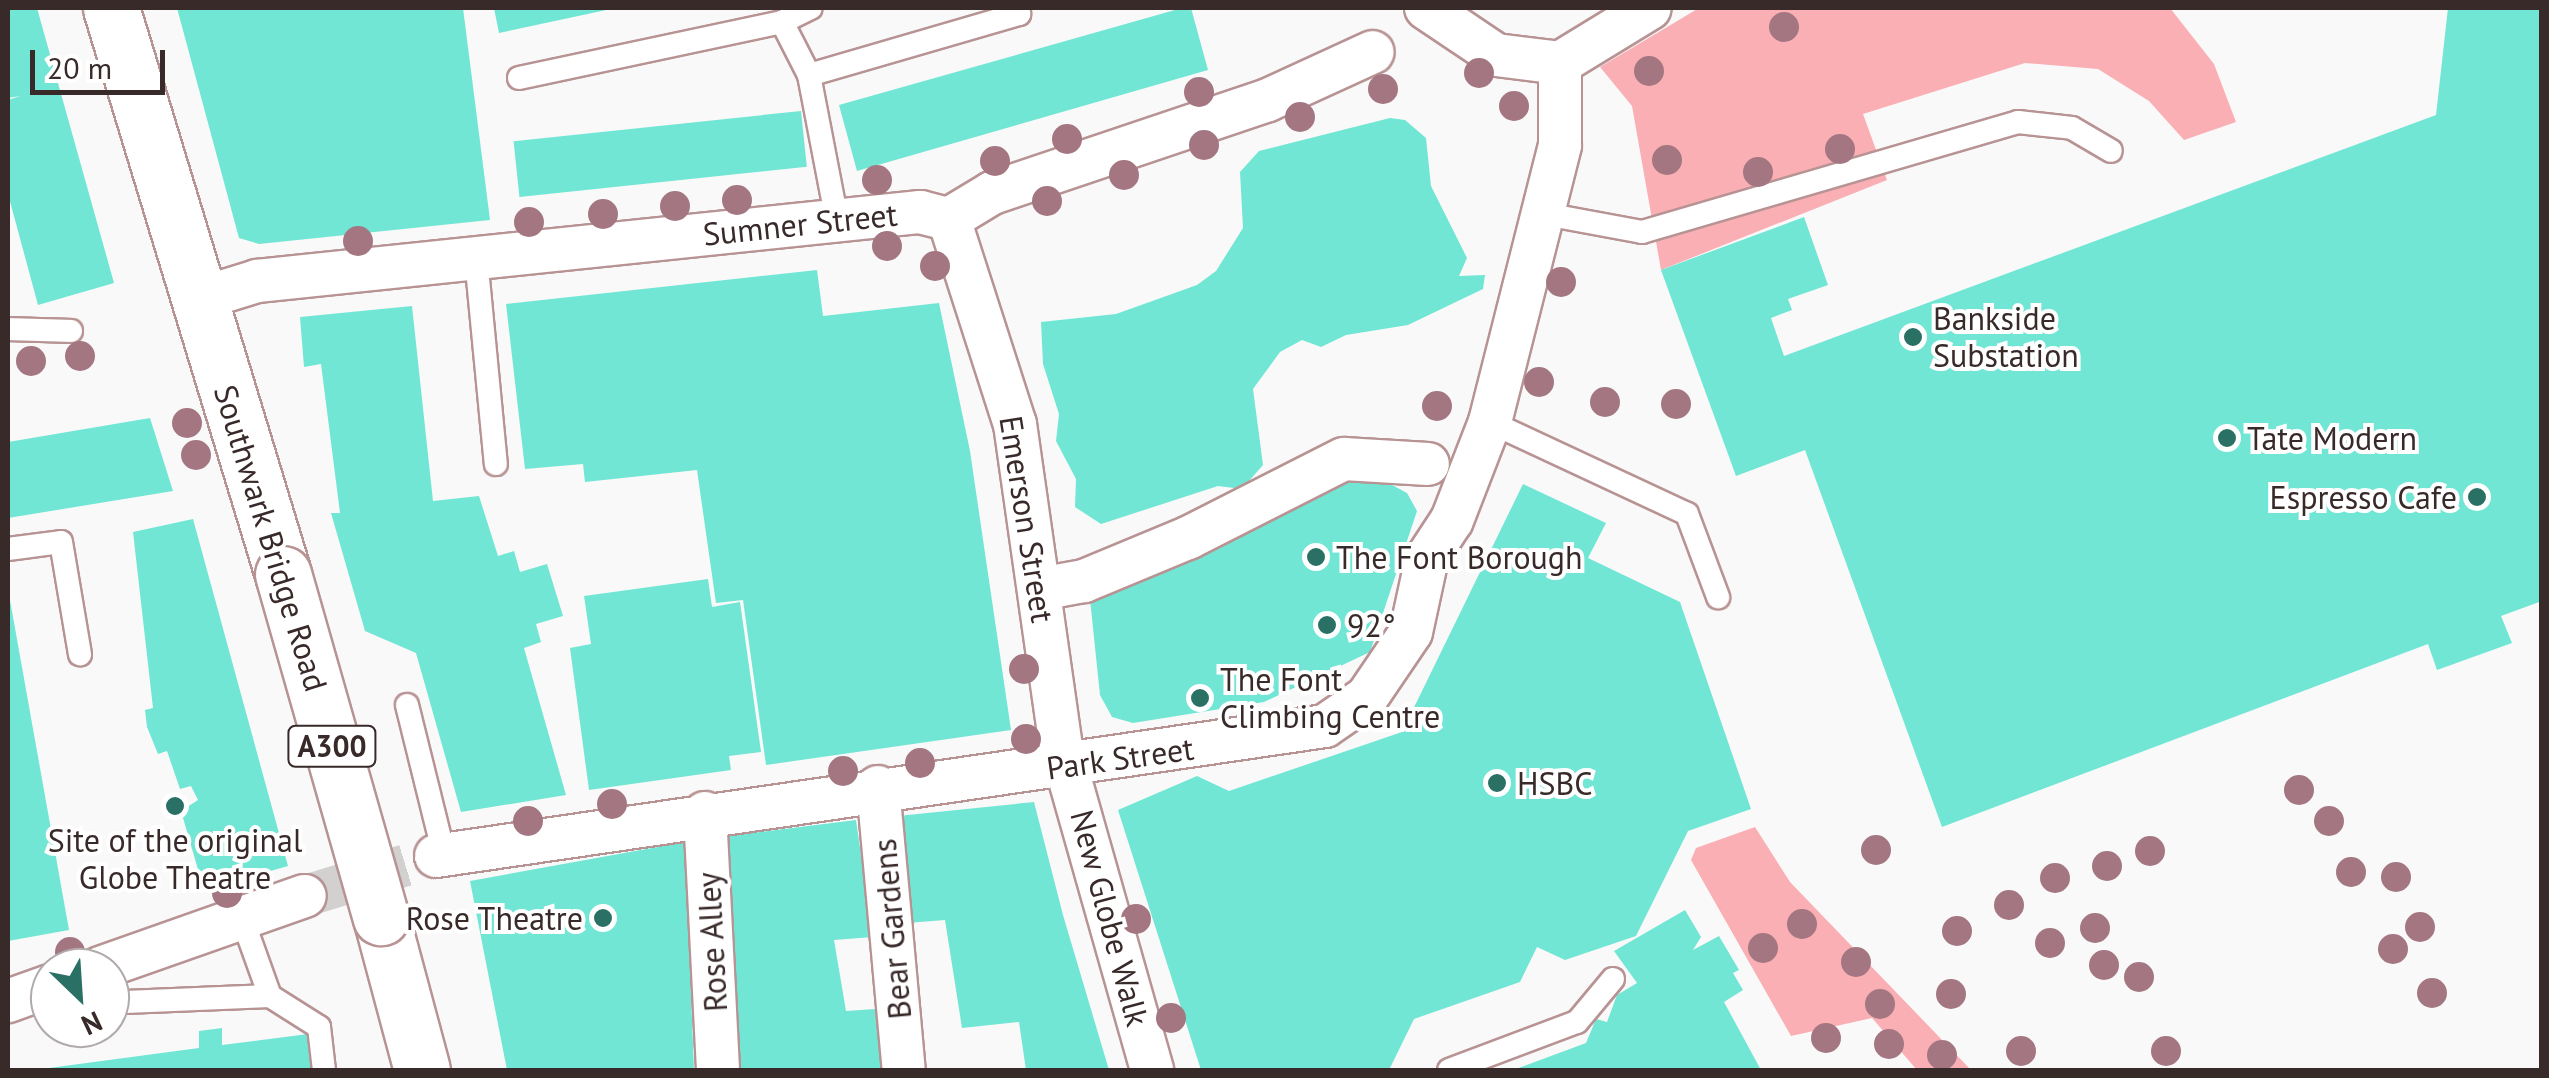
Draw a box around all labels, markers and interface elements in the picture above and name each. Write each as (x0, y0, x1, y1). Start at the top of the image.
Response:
scale bar (35, 30, 170, 92)
text: 20 m (47, 48, 112, 87)
street label: Sumner Street (701, 195, 899, 253)
place label: Bankside Substation (1933, 300, 2079, 375)
marker: Bankside Substation (1902, 326, 1924, 348)
street label: Southwark Bridge Road (206, 380, 336, 696)
street label: Emerson Street (992, 413, 1062, 625)
place label: Tate Modern (2247, 419, 2417, 457)
marker: Tate Modern (2216, 427, 2238, 449)
place label: Espresso Cafe (2270, 478, 2457, 516)
marker: Espresso Cafe (2466, 486, 2488, 508)
place label: The Font Borough (1336, 538, 1582, 576)
marker: The Font Borough (1305, 546, 1327, 568)
place label: 92° (1347, 606, 1395, 644)
marker: 92° (1316, 614, 1338, 636)
place label: The Font Climbing Centre (1220, 661, 1440, 736)
marker: The Font Climbing Centre (1189, 687, 1211, 709)
road number: A300 (287, 721, 377, 771)
street label: Park Street (1043, 729, 1197, 787)
place label: HSBC (1517, 764, 1592, 802)
marker: HSBC (1486, 772, 1508, 794)
marker: Site of the original Globe Theatre (164, 795, 186, 817)
street label: New Globe Walk (1063, 805, 1157, 1031)
place label: Site of the original Globe Theatre (48, 822, 302, 897)
street label: Bear Gardens (865, 837, 919, 1021)
street label: Rose Alley (689, 871, 735, 1013)
place label: Rose Theatre (405, 899, 583, 937)
marker: Rose Theatre (592, 907, 614, 929)
north arrow (30, 948, 130, 1048)
text: N (76, 1003, 108, 1044)

